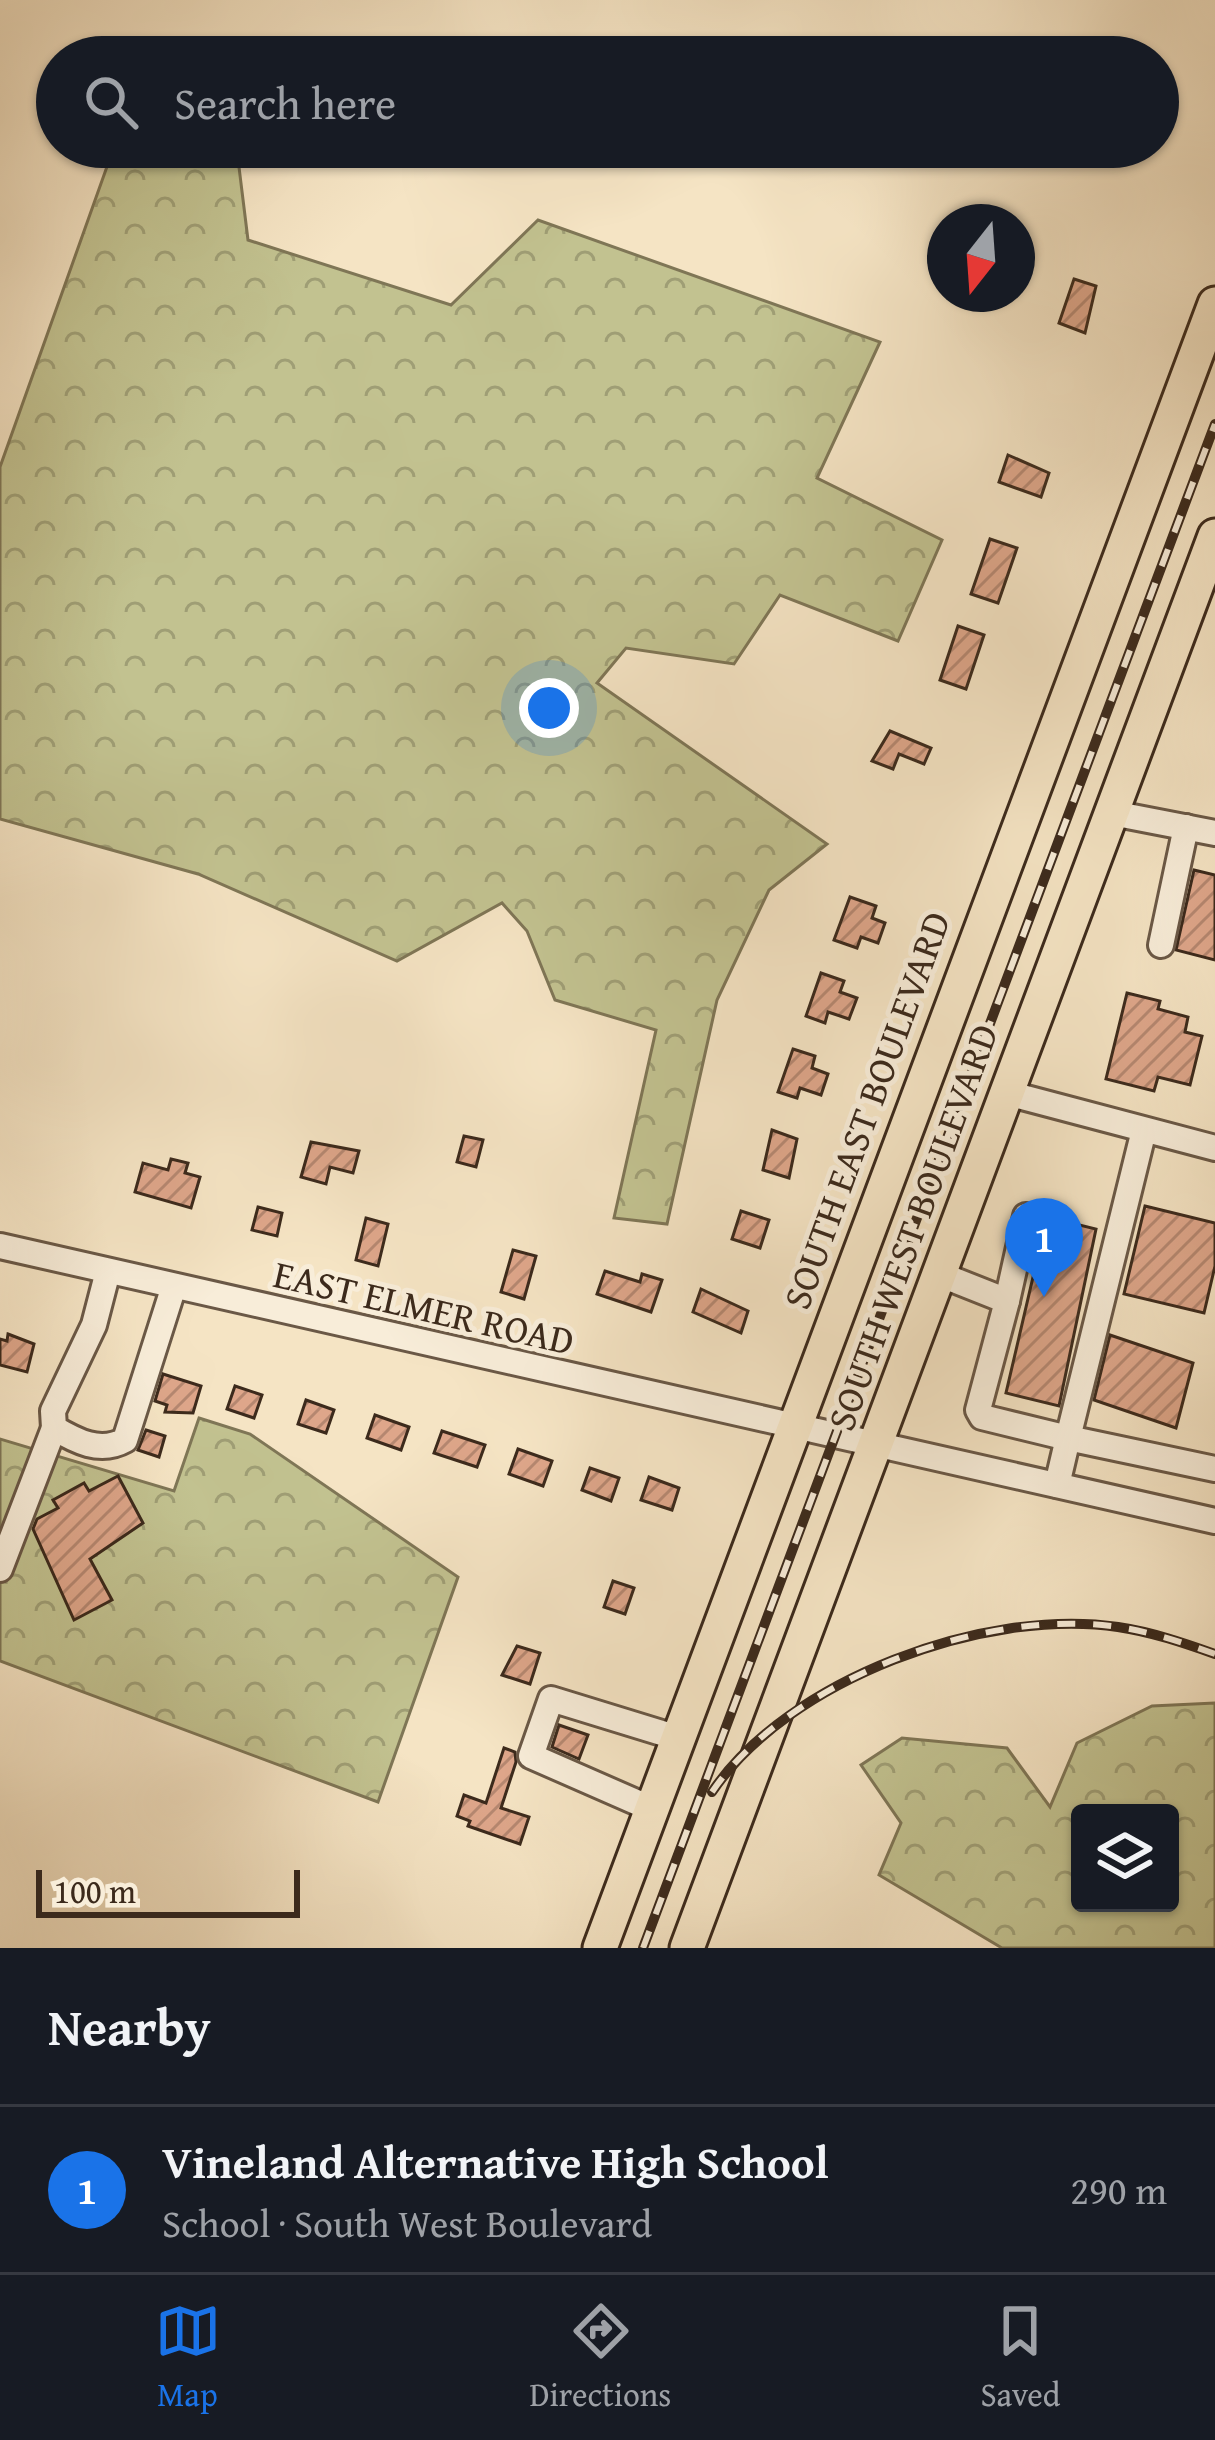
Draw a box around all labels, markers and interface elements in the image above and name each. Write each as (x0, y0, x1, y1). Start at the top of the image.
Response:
search box (36, 36, 1179, 168)
icon: search (78, 69, 144, 135)
text: Search here (174, 70, 396, 135)
north arrow (927, 204, 1035, 312)
your location (519, 678, 579, 738)
street label: SOUTH EAST BOULEVARD (767, 903, 964, 1317)
street label: SOUTH WEST BOULEVARD (811, 1016, 1012, 1438)
pin: 1 (1005, 1198, 1083, 1297)
street label: EAST ELMER ROAD (268, 1244, 580, 1369)
map controls (1071, 1804, 1179, 1912)
button: layers (1071, 1804, 1179, 1912)
scale bar (36, 1864, 300, 1917)
text: 100 m (54, 1867, 136, 1915)
text: Nearby (48, 1989, 211, 2064)
text: Vineland Alternative High School (162, 2129, 829, 2194)
text: 1 (77, 2161, 97, 2218)
text: 290 m (1070, 2161, 1167, 2218)
text: School · South West Boulevard (162, 2194, 652, 2251)
tab: Map (155, 2298, 221, 2418)
tab: Directions (530, 2298, 671, 2418)
tab: Saved (981, 2298, 1060, 2418)

